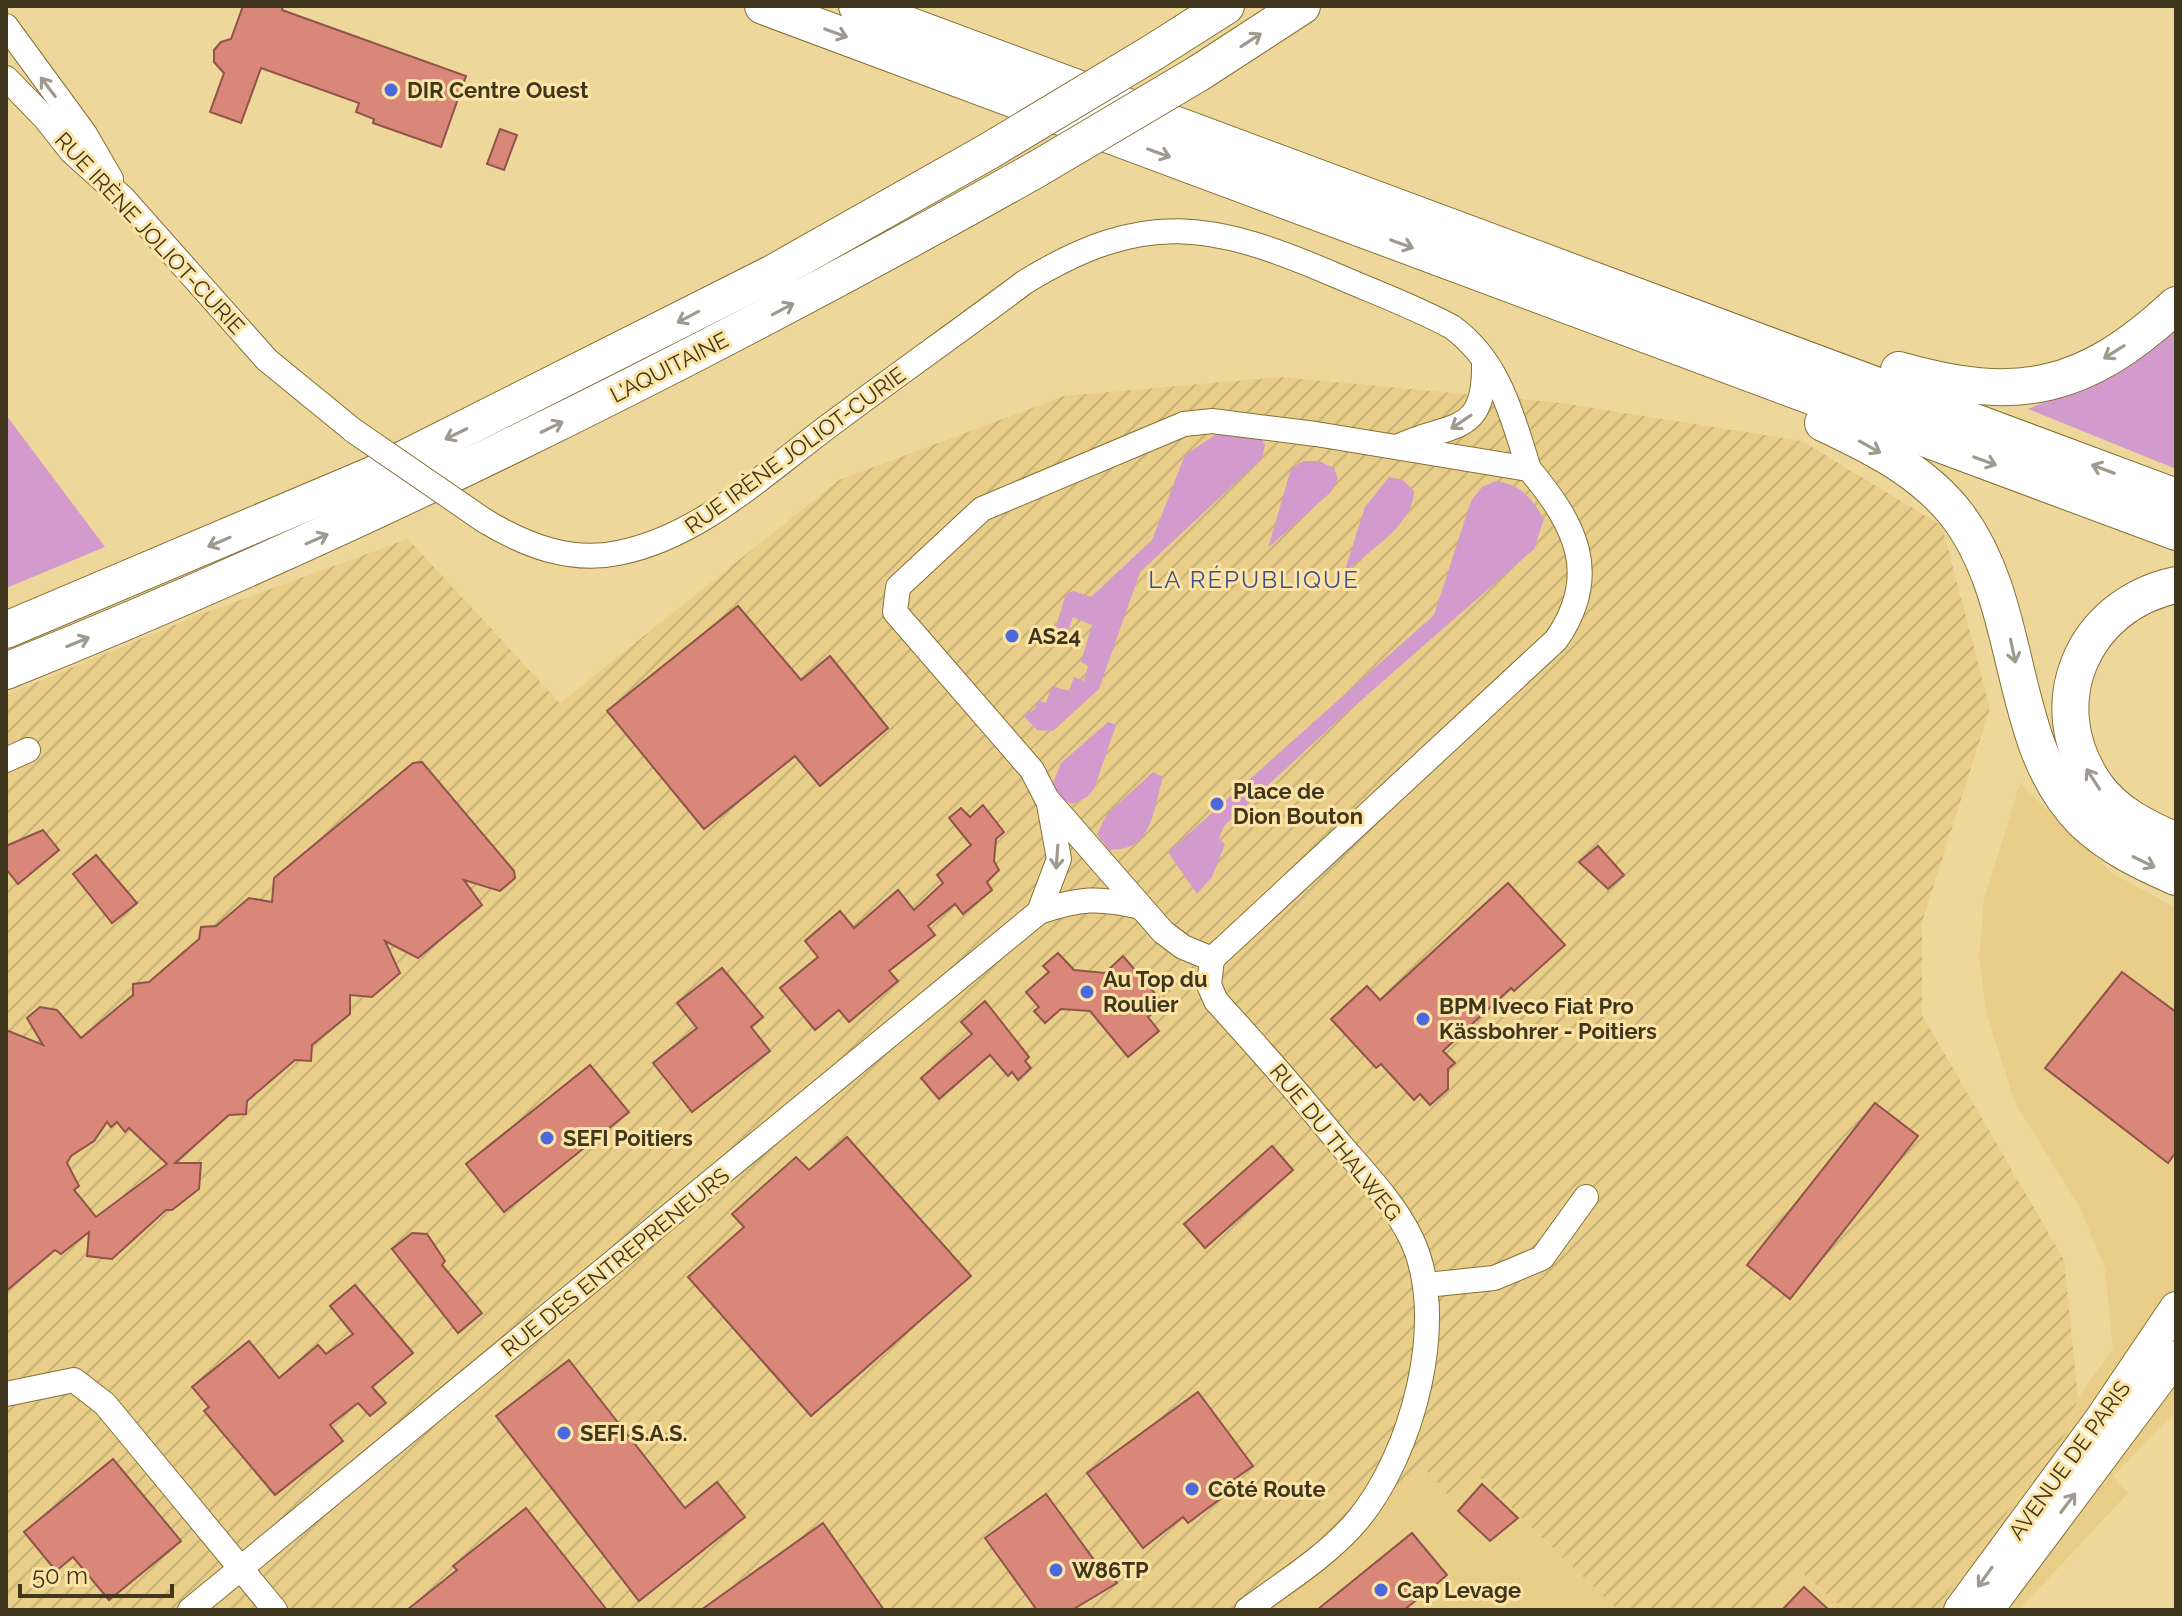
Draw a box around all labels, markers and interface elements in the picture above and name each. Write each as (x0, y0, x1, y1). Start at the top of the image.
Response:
one-way arrow (823, 27, 848, 41)
one-way arrow (1239, 31, 1261, 48)
one-way arrow (40, 77, 57, 98)
place label: DIR Centre Ouest (407, 77, 589, 103)
marker: DIR Centre Ouest (382, 81, 400, 99)
street label: RUE IRÈNE JOLIOT-CURIE (50, 127, 250, 339)
one-way arrow (1146, 147, 1170, 161)
one-way arrow (1389, 238, 1414, 252)
one-way arrow (771, 300, 795, 316)
one-way arrow (677, 310, 700, 326)
street label: L'AQUITAINE (606, 326, 732, 408)
one-way arrow (2103, 344, 2126, 360)
street label: RUE IRÈNE JOLIOT-CURIE (680, 361, 910, 539)
one-way arrow (1451, 414, 1473, 431)
one-way arrow (539, 419, 563, 434)
one-way arrow (444, 427, 468, 442)
one-way arrow (1858, 439, 1881, 455)
one-way arrow (1972, 455, 1997, 469)
one-way arrow (2091, 461, 2116, 476)
one-way arrow (305, 531, 329, 546)
one-way arrow (207, 535, 232, 550)
district label: LA RÉPUBLIQUE (1148, 565, 1360, 594)
place label: AS24 (1028, 623, 1081, 649)
marker: AS24 (1003, 627, 1021, 645)
one-way arrow (65, 633, 90, 648)
one-way arrow (2006, 638, 2021, 663)
one-way arrow (2084, 769, 2101, 791)
place label: Place de Dion Bouton (1233, 778, 1363, 829)
marker: Place de Dion Bouton (1208, 795, 1226, 813)
one-way arrow (1049, 843, 1064, 870)
one-way arrow (2131, 855, 2155, 870)
place label: Au Top du Roulier (1103, 966, 1208, 1017)
marker: Au Top du Roulier (1078, 983, 1096, 1001)
place label: BPM Iveco Fiat Pro Kässbohrer - Poitiers (1439, 993, 1657, 1044)
marker: BPM Iveco Fiat Pro Kässbohrer - Poitiers (1414, 1010, 1432, 1028)
street label: RUE DU THALWEG (1265, 1058, 1407, 1226)
place label: SEFI Poitiers (563, 1125, 693, 1151)
marker: SEFI Poitiers (538, 1129, 556, 1147)
street label: RUE DES ENTREPRENEURS (496, 1162, 734, 1362)
street label: AVENUE DE PARIS (2003, 1376, 2135, 1544)
place label: SEFI S.A.S. (580, 1420, 688, 1446)
marker: SEFI S.A.S. (555, 1424, 573, 1442)
place label: Côté Route (1208, 1476, 1326, 1502)
marker: Côté Route (1183, 1480, 1201, 1498)
one-way arrow (2060, 1493, 2077, 1514)
scale bar (20, 1548, 172, 1598)
place label: W86TP (1072, 1557, 1149, 1583)
text: 50 m (32, 1561, 88, 1590)
marker: W86TP (1047, 1561, 1065, 1579)
one-way arrow (1976, 1565, 1993, 1587)
place label: Cap Levage (1397, 1577, 1521, 1603)
marker: Cap Levage (1372, 1581, 1390, 1599)

